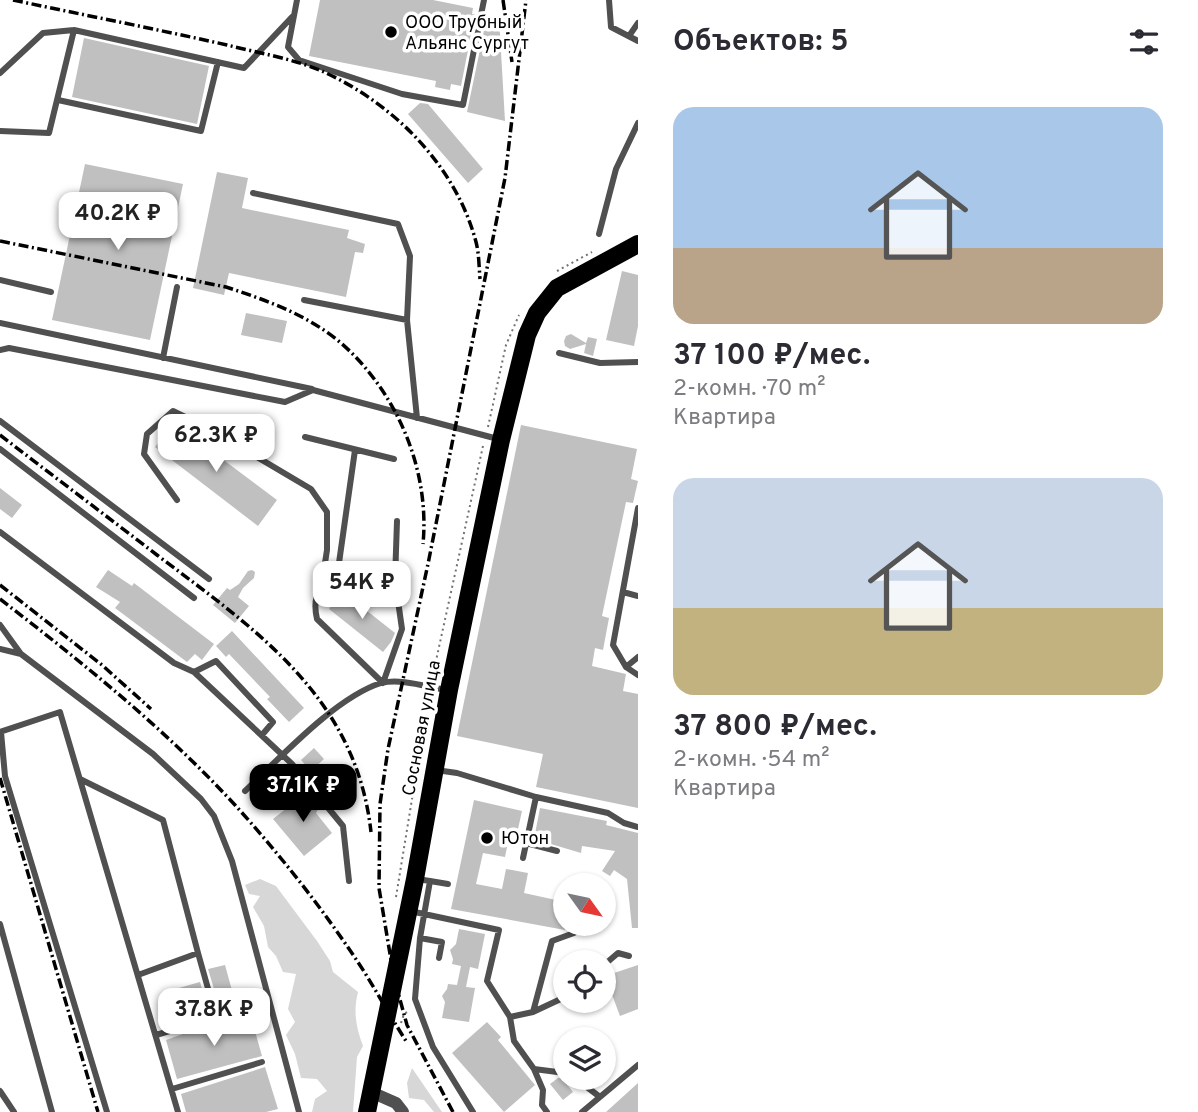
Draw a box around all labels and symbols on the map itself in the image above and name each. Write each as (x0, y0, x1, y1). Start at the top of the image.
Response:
place label: ООО Трубный Альянс Сургут (405, 12, 529, 56)
marker: ООО Трубный Альянс Сургут (383, 24, 399, 40)
pin: 40.2K ₽ (53, 192, 183, 252)
pin: 62.3K ₽ (151, 414, 281, 474)
pin: 54K ₽ (313, 562, 411, 621)
street label: Сосновая улица (398, 659, 447, 798)
pin: 37.1K ₽ (238, 764, 368, 824)
place label: Ютон (501, 828, 549, 851)
marker: Ютон (479, 830, 495, 846)
north arrow (553, 873, 616, 936)
pin: 37.8K ₽ (149, 988, 279, 1048)

